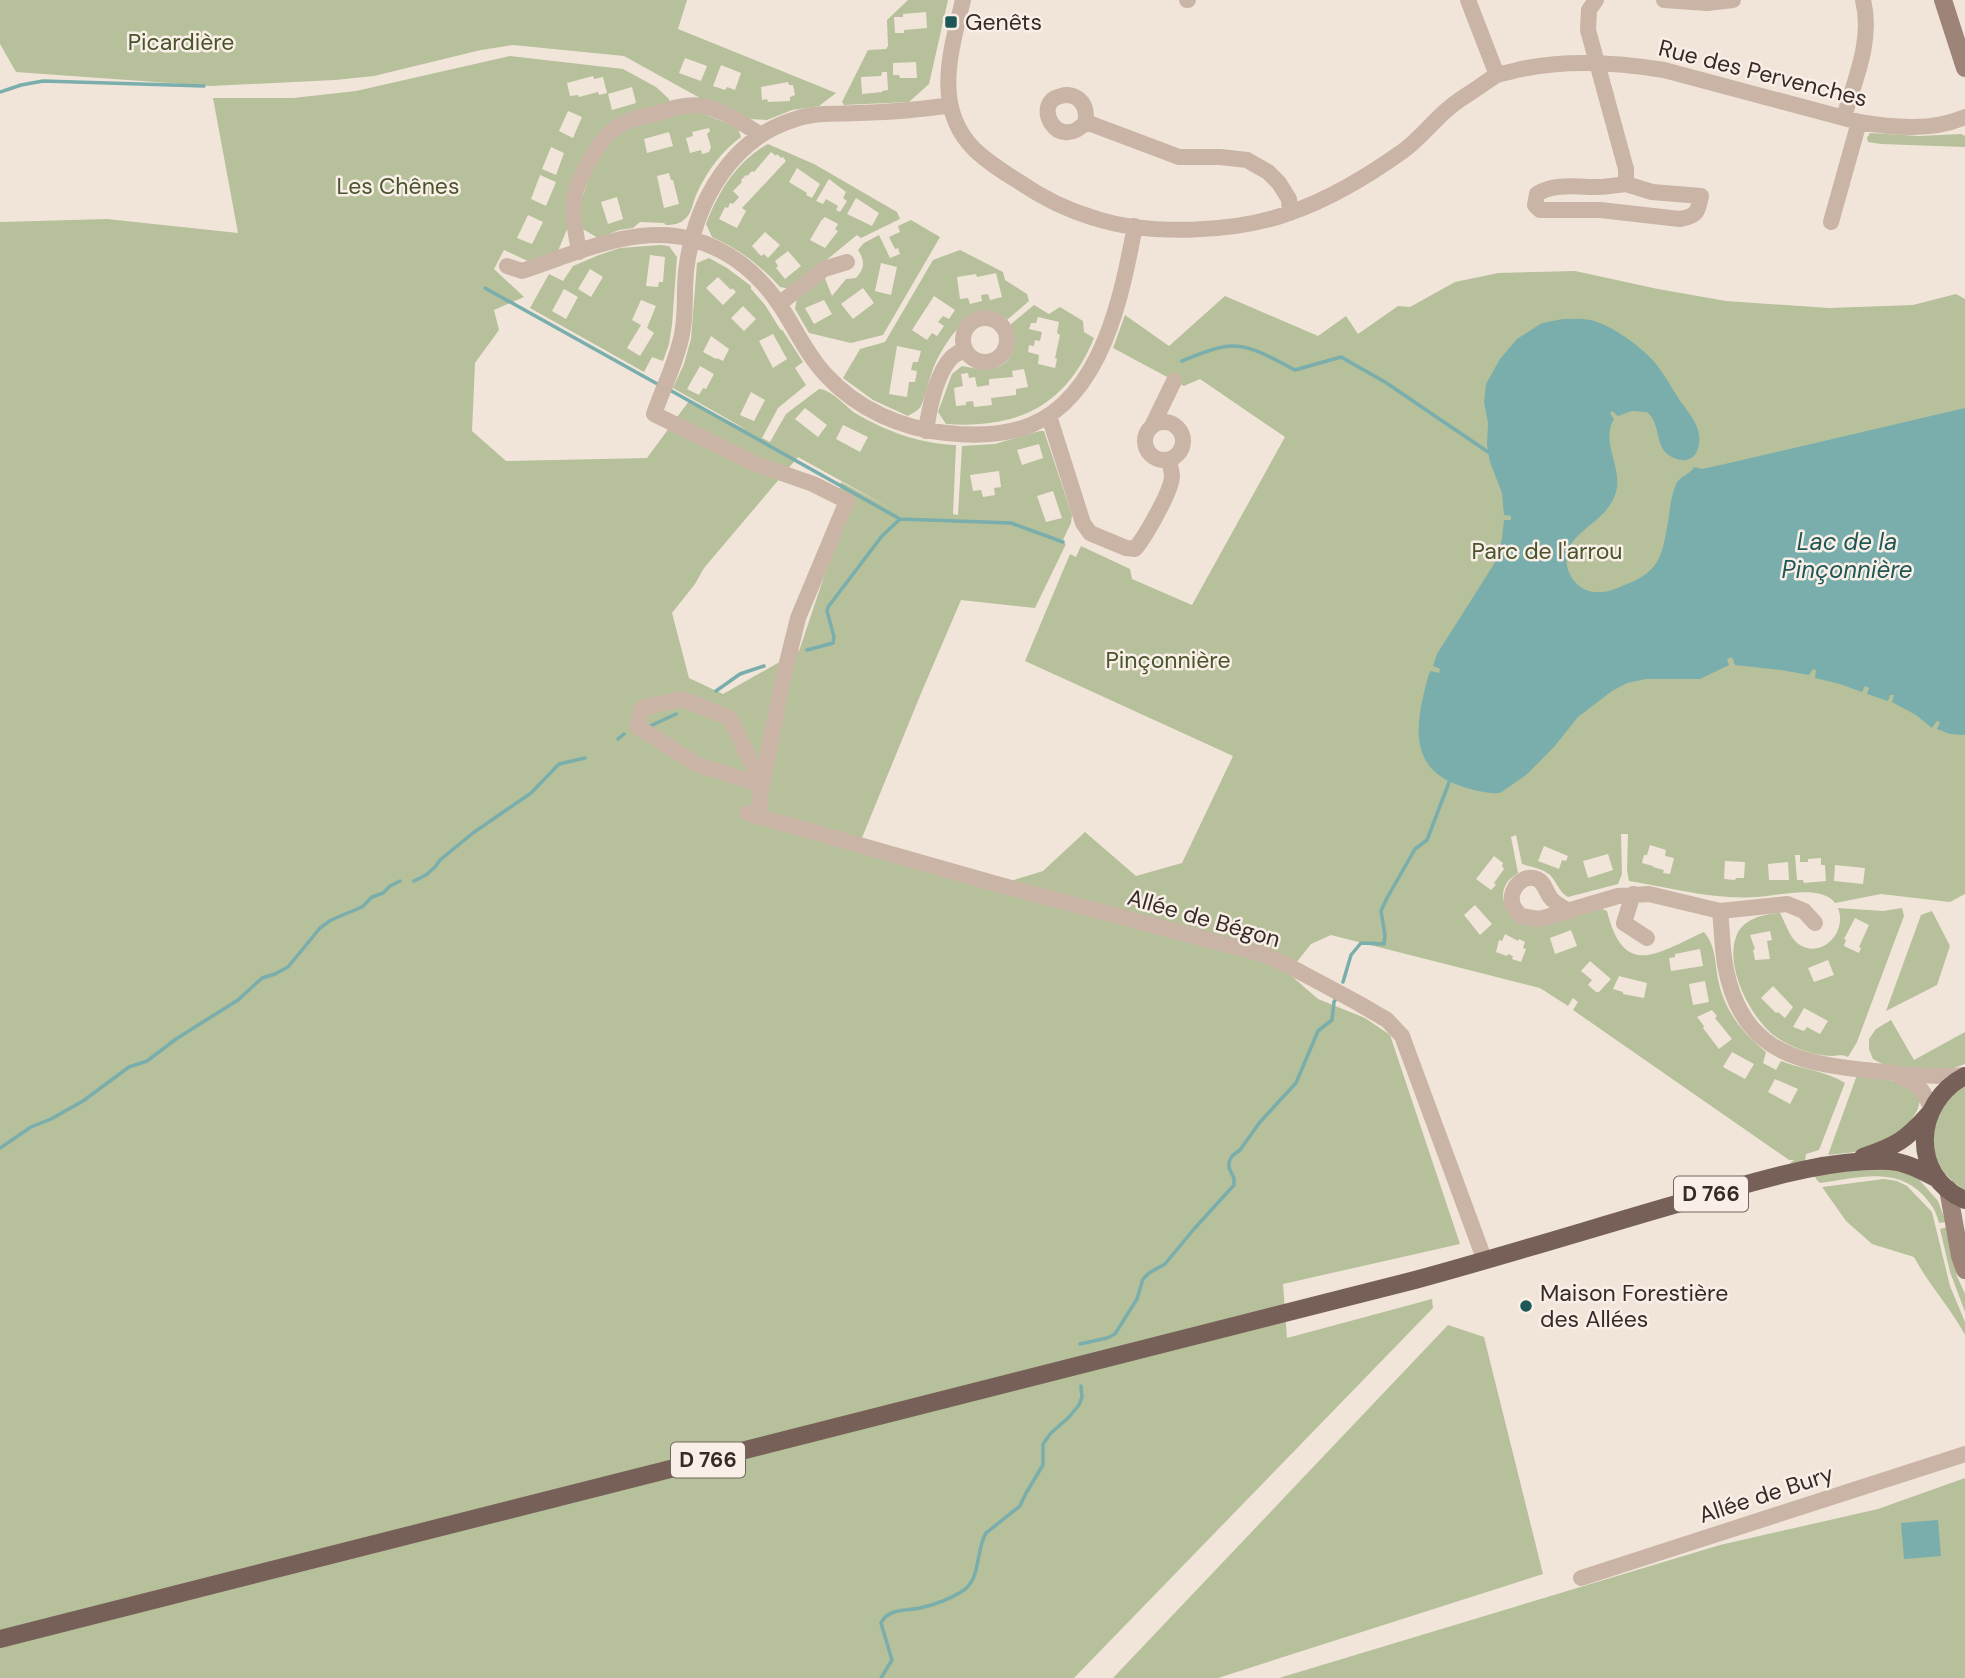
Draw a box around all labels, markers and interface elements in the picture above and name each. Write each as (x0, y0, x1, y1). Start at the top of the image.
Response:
place label: Genêts (965, 7, 1042, 37)
marker: Genêts (943, 14, 959, 30)
park label: Picardière (128, 27, 234, 57)
street label: Rue des Pervenches (1655, 33, 1871, 113)
park label: Les Chênes (337, 171, 459, 201)
water label: Lac de la Pinçonnière (1782, 526, 1912, 585)
park label: Parc de l'arrou (1472, 536, 1622, 566)
park label: Pinçonnière (1106, 645, 1230, 675)
street label: Allée de Bégon (1124, 882, 1284, 954)
road number: D 766 (1674, 1176, 1748, 1212)
place label: Maison Forestière des Allées (1540, 1278, 1728, 1334)
marker: Maison Forestière des Allées (1518, 1298, 1534, 1314)
road number: D 766 (671, 1442, 745, 1478)
street label: Allée de Bury (1695, 1458, 1837, 1530)

